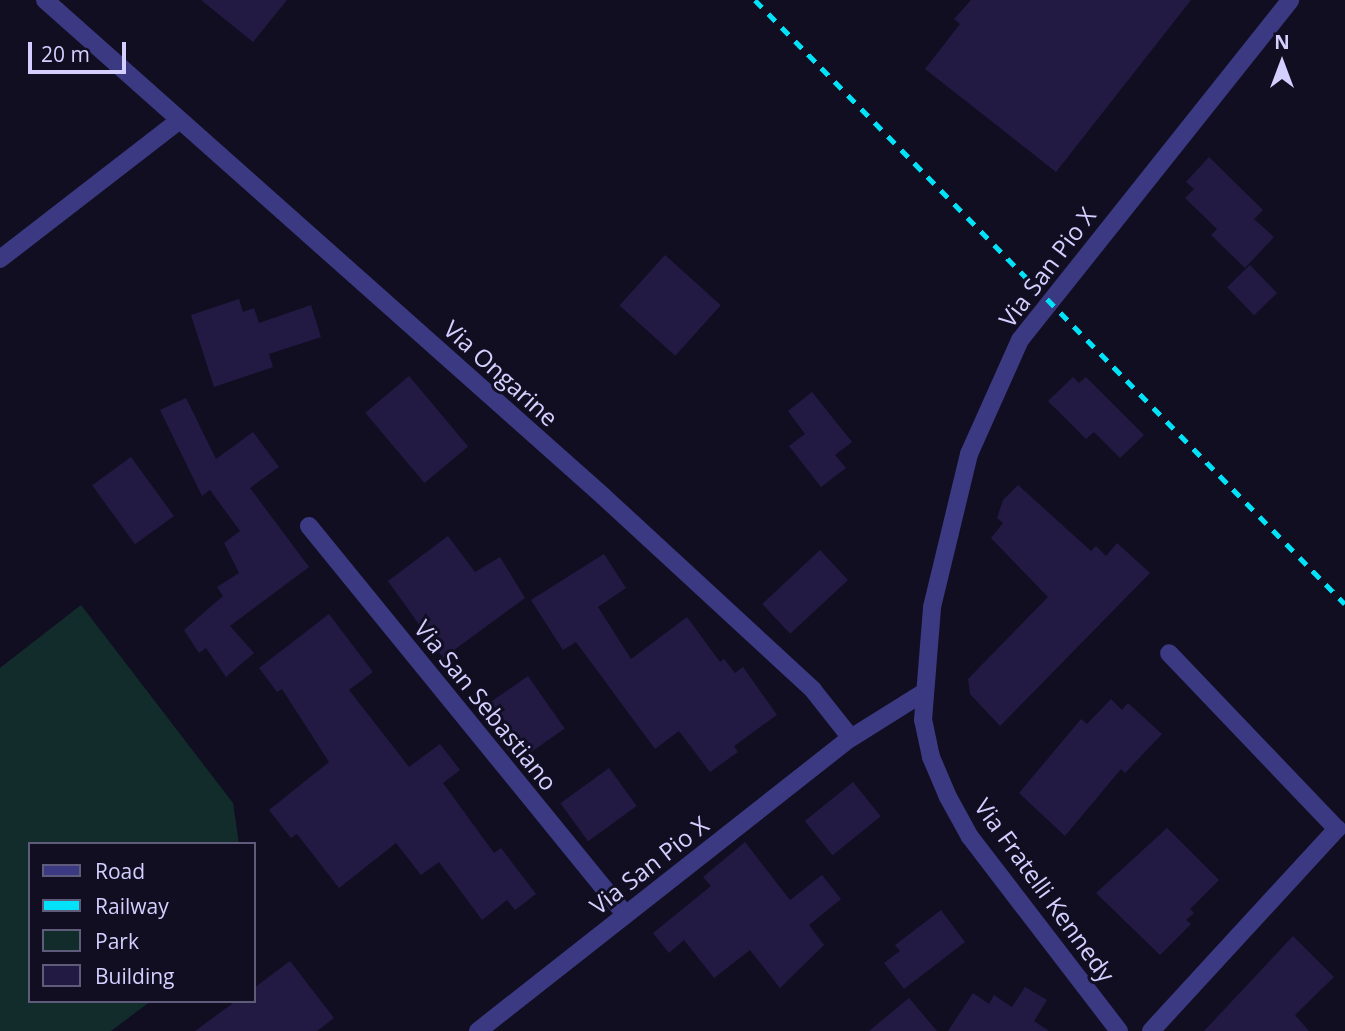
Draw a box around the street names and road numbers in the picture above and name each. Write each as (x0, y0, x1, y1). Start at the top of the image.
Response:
street label: Via San Pio X (993, 201, 1101, 333)
street label: Via Ongarine (438, 314, 564, 432)
street label: Via San Sebastiano (409, 614, 563, 796)
street label: Via Fratelli Kennedy (969, 793, 1121, 987)
street label: Via San Pio X (584, 810, 714, 920)

